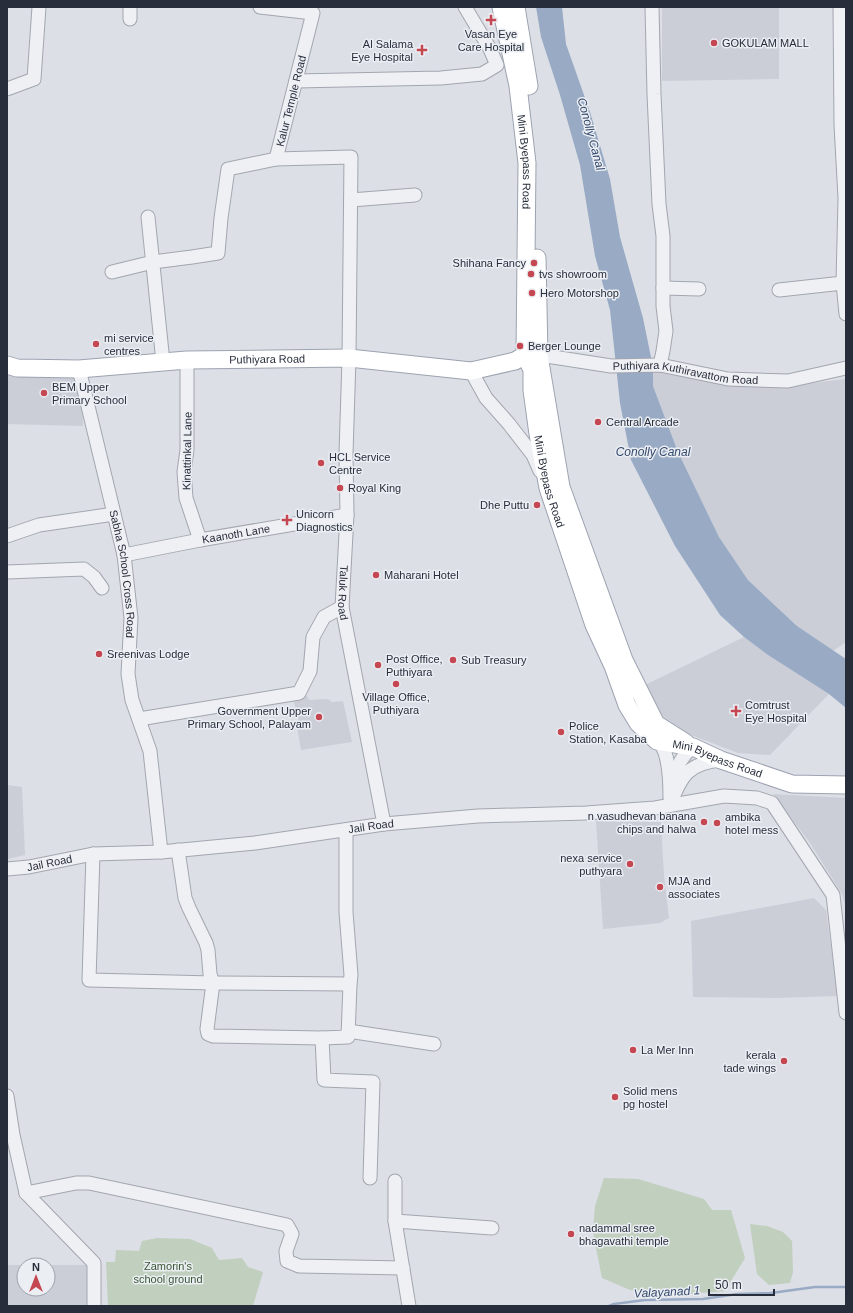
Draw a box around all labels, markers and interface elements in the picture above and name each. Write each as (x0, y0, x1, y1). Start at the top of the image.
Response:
marker: Vasan Eye Care Hospital (485, 14, 497, 26)
place label: Vasan Eye Care Hospital (458, 28, 524, 53)
place label: GOKULAM MALL (722, 37, 809, 49)
place label: Al Salama Eye Hospital (351, 38, 414, 63)
marker: GOKULAM MALL (709, 38, 719, 48)
marker: Al Salama Eye Hospital (416, 44, 428, 56)
street label: Kalur Temple Road (274, 54, 308, 148)
water label: Conolly Canal (575, 96, 608, 172)
street label: Mini Byepass Road (515, 114, 533, 209)
place label: Shihana Fancy (453, 257, 526, 269)
marker: Shihana Fancy (529, 258, 539, 268)
place label: tvs showroom (539, 268, 607, 280)
marker: tvs showroom (526, 269, 536, 279)
place label: Hero Motorshop (540, 287, 619, 299)
marker: Hero Motorshop (527, 288, 537, 298)
place label: mi service centres (104, 332, 154, 357)
marker: mi service centres (91, 339, 101, 349)
place label: Berger Lounge (528, 340, 601, 352)
marker: Berger Lounge (515, 341, 525, 351)
street label: Puthiyara Road (229, 353, 305, 365)
street label: Puthiyara Kuthiravattom Road (613, 359, 758, 386)
place label: BEM Upper Primary School (52, 381, 127, 406)
marker: BEM Upper Primary School (39, 388, 49, 398)
street label: Kinattinkal Lane (180, 412, 194, 490)
place label: Central Arcade (606, 416, 679, 428)
marker: Central Arcade (593, 417, 603, 427)
street label: Mini Byepass Road (532, 434, 567, 529)
water label: Conolly Canal (616, 445, 691, 459)
place label: HCL Service Centre (329, 451, 390, 476)
marker: HCL Service Centre (316, 458, 326, 468)
place label: Royal King (348, 482, 401, 494)
marker: Royal King (335, 483, 345, 493)
place label: Dhe Puttu (480, 499, 529, 511)
marker: Dhe Puttu (532, 500, 542, 510)
place label: Unicorn Diagnostics (296, 508, 353, 533)
street label: Sabha School Cross Road (107, 509, 137, 638)
marker: Unicorn Diagnostics (281, 514, 293, 526)
street label: Kaanoth Lane (201, 522, 271, 546)
street label: Taluk Road (336, 565, 350, 621)
place label: Maharani Hotel (384, 569, 459, 581)
marker: Maharani Hotel (371, 570, 381, 580)
place label: Sreenivas Lodge (107, 648, 190, 660)
marker: Sreenivas Lodge (94, 649, 104, 659)
place label: Post Office, Puthiyara (386, 653, 443, 678)
place label: Sub Treasury (461, 654, 527, 666)
marker: Sub Treasury (448, 655, 458, 665)
marker: Post Office, Puthiyara (373, 660, 383, 670)
marker: Village Office, Puthiyara (391, 679, 401, 689)
place label: Village Office, Puthiyara (362, 691, 430, 716)
place label: Comtrust Eye Hospital (745, 699, 807, 724)
place label: Government Upper Primary School, Palayam (188, 705, 311, 730)
marker: Comtrust Eye Hospital (730, 705, 742, 717)
marker: Government Upper Primary School, Palayam (314, 712, 324, 722)
place label: Police Station, Kasaba (569, 720, 648, 745)
marker: Police Station, Kasaba (556, 727, 566, 737)
street label: Mini Byepass Road (672, 738, 764, 780)
place label: n vasudhevan banana chips and halwa (588, 810, 697, 835)
place label: ambika hotel mess (725, 811, 779, 836)
street label: Jail Road (347, 817, 394, 835)
marker: n vasudhevan banana chips and halwa (699, 817, 709, 827)
marker: ambika hotel mess (712, 818, 722, 828)
street label: Jail Road (26, 852, 73, 873)
place label: nexa service puthyara (560, 852, 623, 877)
marker: nexa service puthyara (625, 859, 635, 869)
place label: MJA and associates (668, 875, 720, 900)
marker: MJA and associates (655, 882, 665, 892)
place label: La Mer Inn (641, 1044, 694, 1056)
marker: La Mer Inn (628, 1045, 638, 1055)
place label: kerala tade wings (723, 1049, 777, 1074)
marker: kerala tade wings (779, 1056, 789, 1066)
place label: Solid mens pg hostel (623, 1085, 678, 1110)
marker: Solid mens pg hostel (610, 1092, 620, 1102)
place label: nadammal sree bhagavathi temple (579, 1222, 669, 1247)
marker: nadammal sree bhagavathi temple (566, 1229, 576, 1239)
north arrow (16, 1257, 56, 1297)
park label: Zamorin's school ground (133, 1260, 203, 1285)
text: N (32, 1261, 40, 1273)
scale bar (709, 1271, 774, 1297)
text: 50 m (715, 1278, 742, 1292)
water label: Valayanad 1 (634, 1283, 700, 1301)

